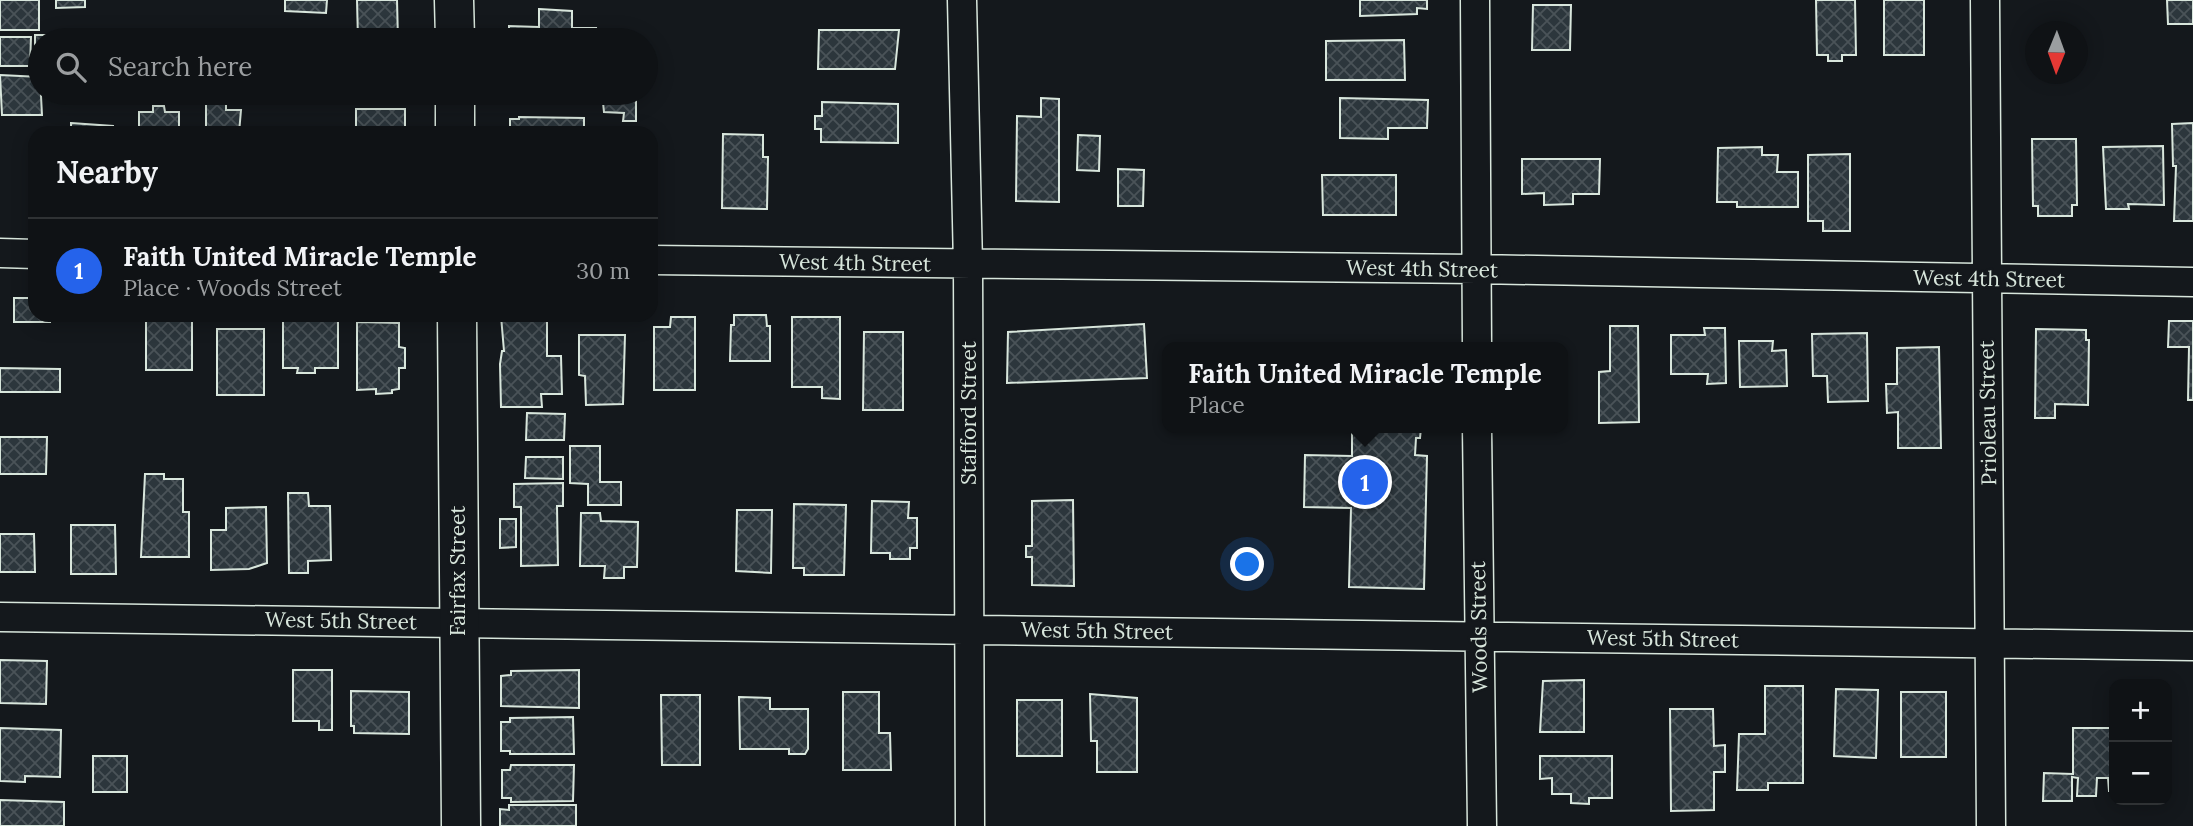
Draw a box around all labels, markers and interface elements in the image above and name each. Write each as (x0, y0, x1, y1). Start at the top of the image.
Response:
north arrow (2025, 21, 2088, 84)
search box (28, 28, 658, 105)
icon: search (52, 48, 90, 86)
text: Search here (108, 50, 252, 83)
text: Nearby (56, 153, 158, 191)
text: Faith United Miracle Temple (123, 240, 477, 273)
street label: West 4th Street (779, 248, 932, 277)
street label: West 4th Street (1346, 254, 1499, 283)
text: 1 (74, 256, 84, 285)
text: 30 m (576, 256, 630, 285)
street label: West 4th Street (1913, 264, 2066, 293)
text: Place · Woods Street (123, 273, 342, 302)
street label: Prioleau Street (1973, 339, 2002, 486)
street label: Stafford Street (955, 340, 982, 485)
popup (1162, 342, 1568, 433)
text: Faith United Miracle Temple (1188, 357, 1542, 390)
text: Place (1188, 390, 1245, 419)
pin: 1 (1342, 456, 1388, 508)
street label: Fairfax Street (444, 505, 471, 636)
your location (1230, 547, 1264, 581)
street label: Woods Street (1464, 560, 1493, 693)
street label: West 5th Street (265, 606, 418, 635)
street label: West 5th Street (1021, 616, 1174, 645)
street label: West 5th Street (1587, 624, 1740, 653)
map controls (2109, 679, 2172, 805)
button: + (2109, 679, 2172, 742)
button: − (2109, 742, 2172, 805)

